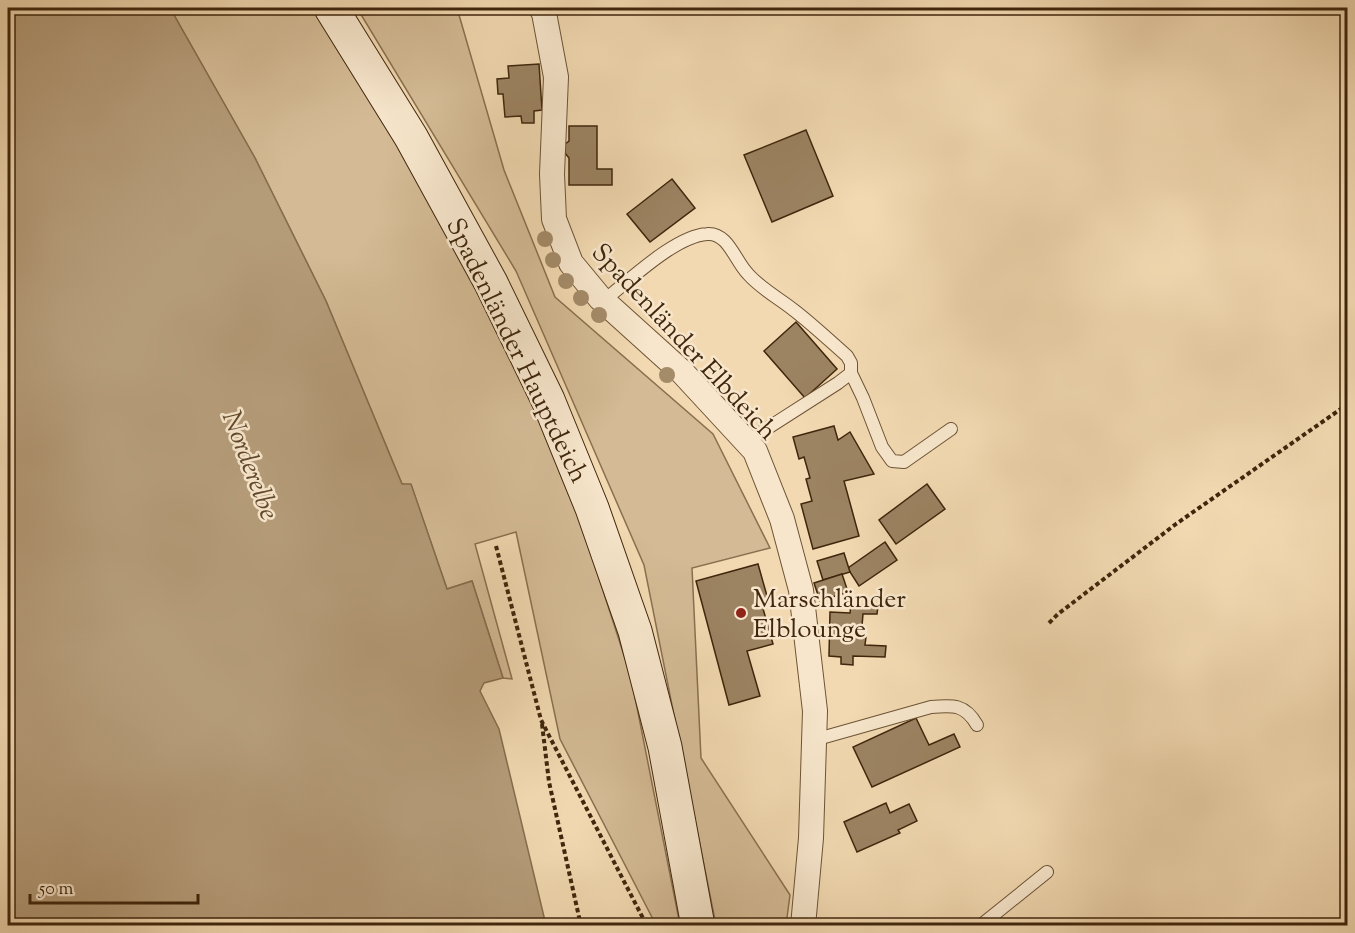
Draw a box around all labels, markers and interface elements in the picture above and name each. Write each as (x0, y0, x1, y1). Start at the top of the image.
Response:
street label: Spadenländer Hauptdeich (435, 212, 596, 490)
street label: Spadenländer Elbdeich (582, 236, 785, 450)
water label: Norderelbe (210, 406, 287, 526)
place label: Marschländer Elblounge (753, 582, 906, 649)
marker: Marschländer Elblounge (734, 606, 748, 620)
scale bar (30, 867, 198, 905)
text: 50 m (38, 877, 74, 903)

